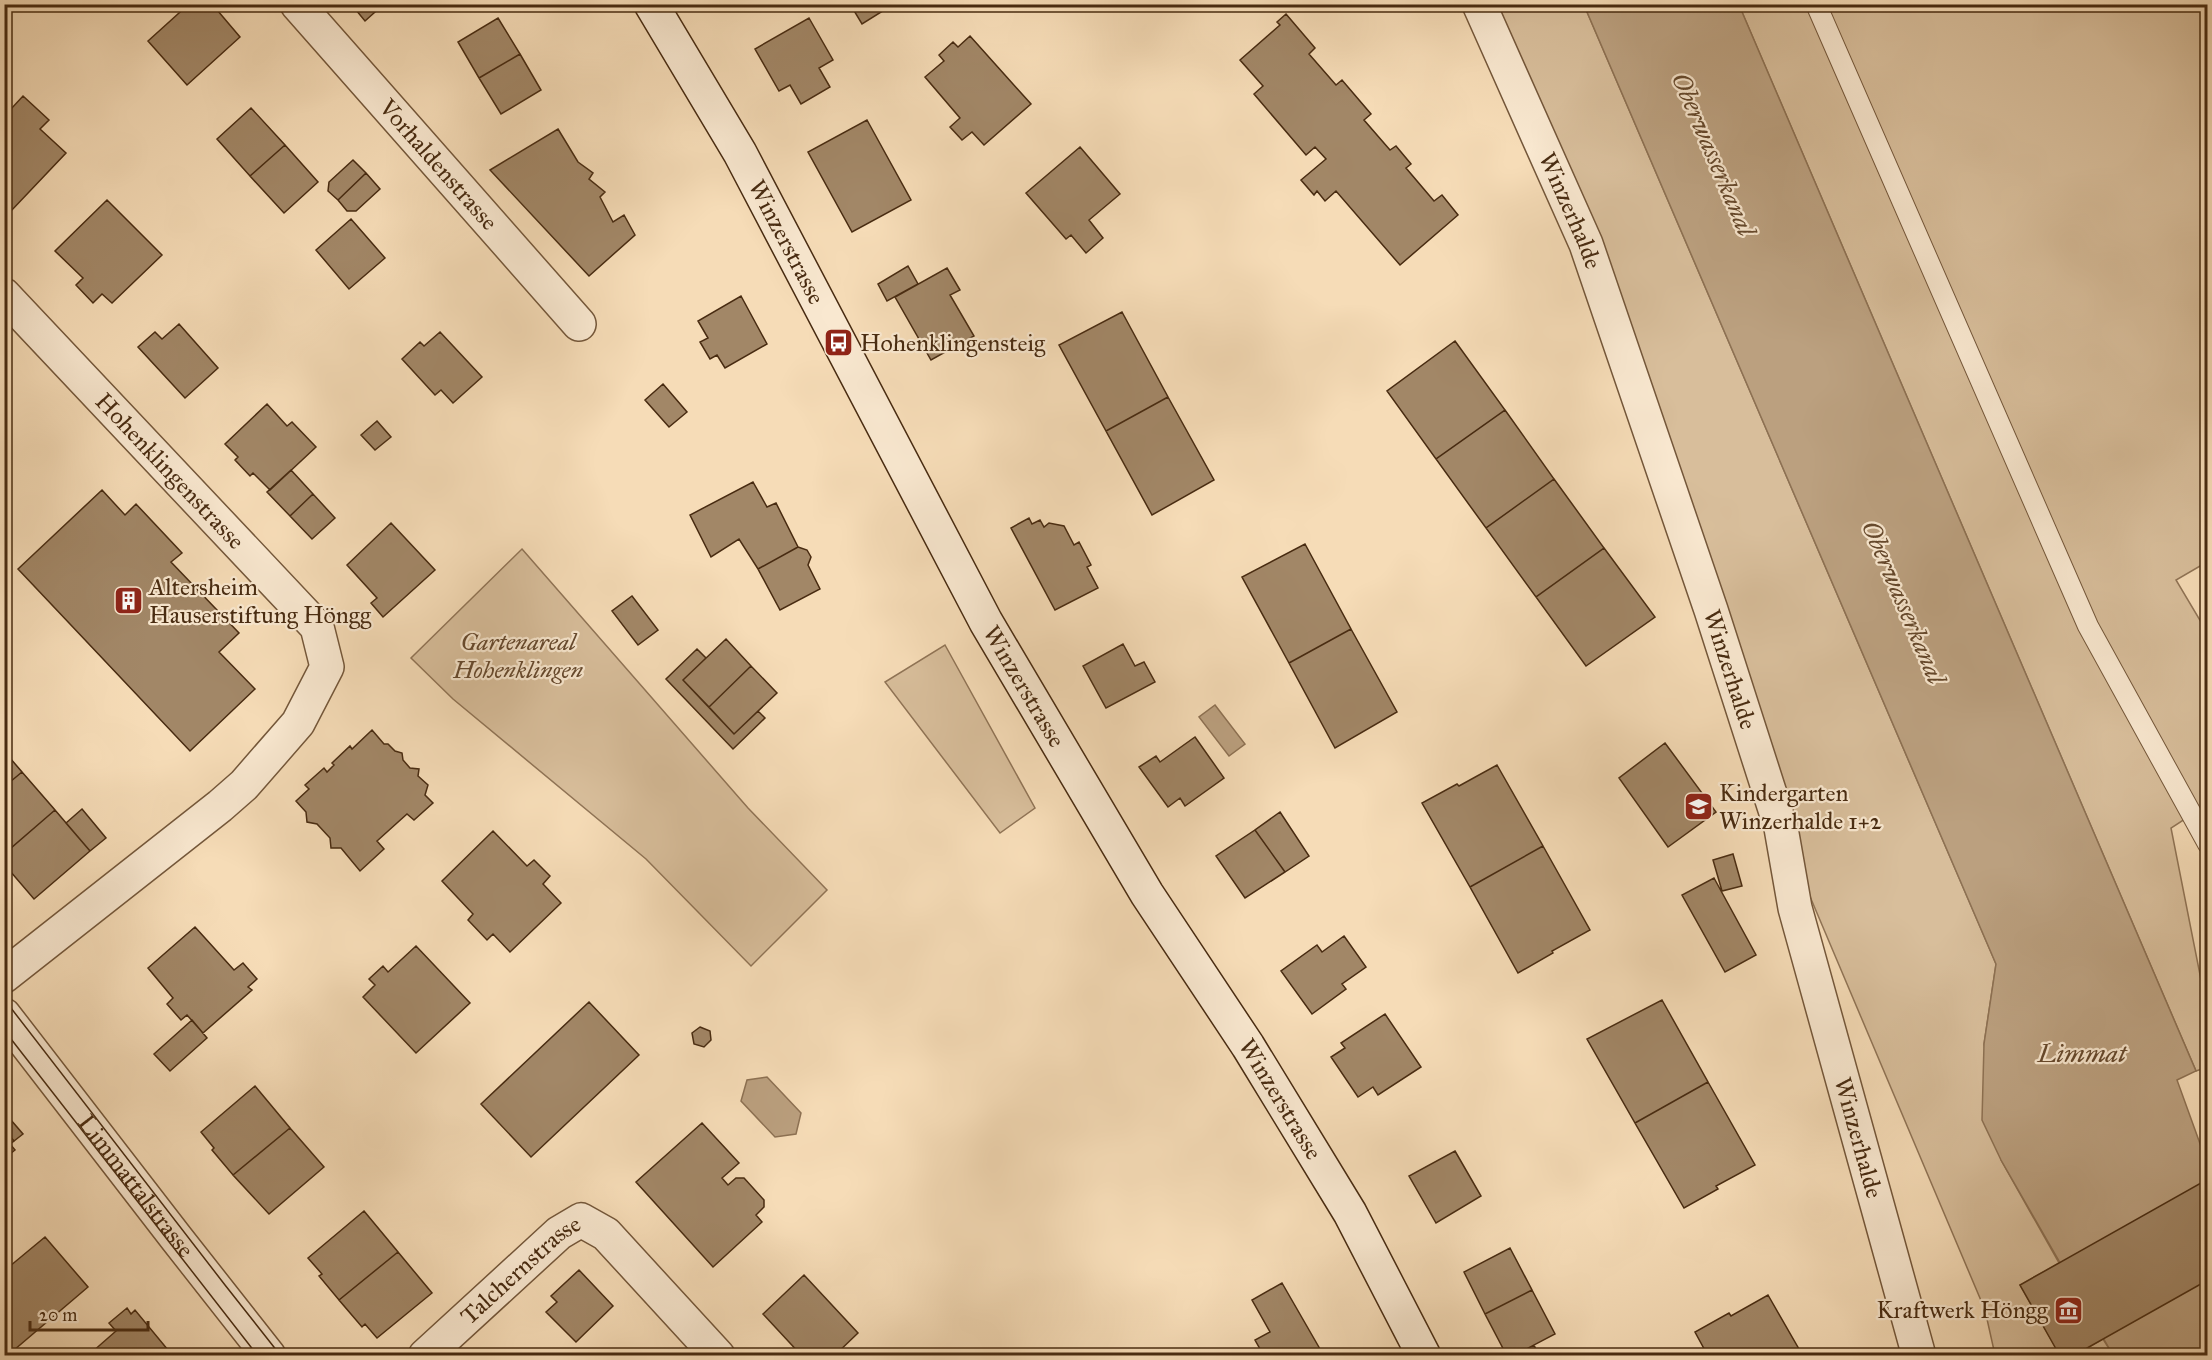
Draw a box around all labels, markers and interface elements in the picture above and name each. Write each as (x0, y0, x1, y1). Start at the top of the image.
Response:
water label: Oberwasserkanal (1665, 67, 1764, 243)
street label: Vorhaldenstrasse (372, 92, 504, 236)
street label: Winzerhalde (1532, 148, 1608, 273)
street label: Winzerstrasse (742, 175, 832, 309)
bus stop icon: Hohenklingensteig (823, 327, 855, 359)
place label: Hohenklingensteig (860, 328, 1046, 358)
street label: Hohenklingenstrasse (89, 386, 251, 556)
water label: Oberwasserkanal (1855, 515, 1954, 691)
place label: Altersheim Hauserstiftung Höngg (148, 572, 372, 630)
building icon: Altersheim Hauserstiftung Höngg (112, 585, 144, 617)
street label: Winzerhalde (1697, 606, 1763, 733)
street label: Winzerstrasse (976, 620, 1072, 753)
park label: Gartenareal Hohenklingen (452, 627, 583, 685)
place label: Kindergarten Winzerhalde 1+2 (1719, 778, 1882, 836)
school or university icon: Kindergarten Winzerhalde 1+2 (1682, 791, 1714, 823)
street label: Winzerstrasse (1232, 1033, 1329, 1165)
water label: Limmat (2037, 1037, 2128, 1069)
street label: Winzerhalde (1828, 1074, 1890, 1202)
street label: Limmattalstrasse (71, 1109, 201, 1263)
street label: Talchernstrasse (454, 1209, 586, 1331)
scale bar (30, 1294, 148, 1332)
museum icon: Kraftwerk Höngg (2053, 1294, 2085, 1326)
place label: Kraftwerk Höngg (1877, 1295, 2049, 1325)
text: 20 m (39, 1304, 77, 1326)

